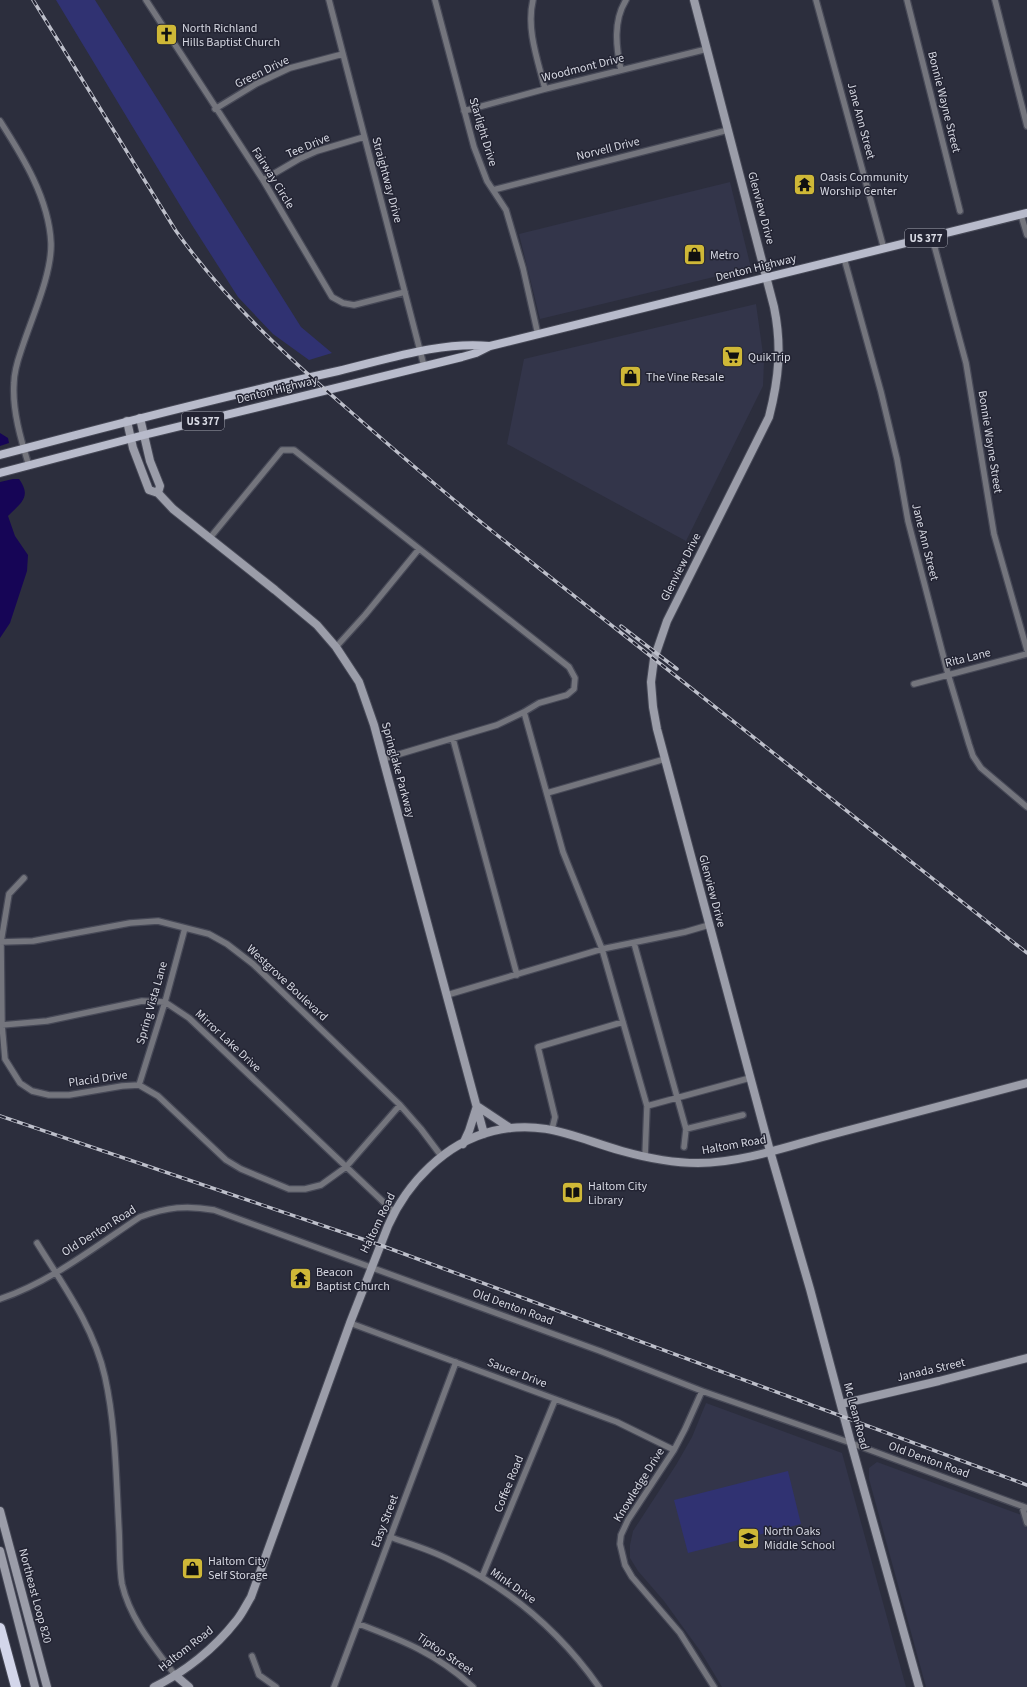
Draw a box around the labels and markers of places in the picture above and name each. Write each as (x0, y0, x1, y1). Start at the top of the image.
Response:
place label: North Richland Hills Baptist Church (182, 20, 280, 51)
church icon: North Richland Hills Baptist Church (154, 22, 180, 48)
place label: Oasis Community Worship Center (820, 169, 909, 200)
temple icon: Oasis Community Worship Center (791, 171, 817, 197)
shop icon: Metro (681, 242, 707, 268)
place label: Metro (710, 247, 739, 264)
supermarket icon: QuikTrip (719, 344, 745, 370)
place label: QuikTrip (748, 349, 791, 366)
shop icon: The Vine Resale (617, 364, 643, 390)
place label: The Vine Resale (646, 369, 724, 386)
place label: Haltom City Library (588, 1178, 648, 1209)
library icon: Haltom City Library (559, 1180, 585, 1206)
place label: Beacon Baptist Church (316, 1264, 390, 1295)
temple icon: Beacon Baptist Church (288, 1266, 314, 1292)
place label: North Oaks Middle School (764, 1523, 835, 1554)
school or university icon: North Oaks Middle School (735, 1525, 761, 1551)
place label: Haltom City Self Storage (208, 1553, 268, 1584)
shop icon: Haltom City Self Storage (180, 1555, 206, 1581)

